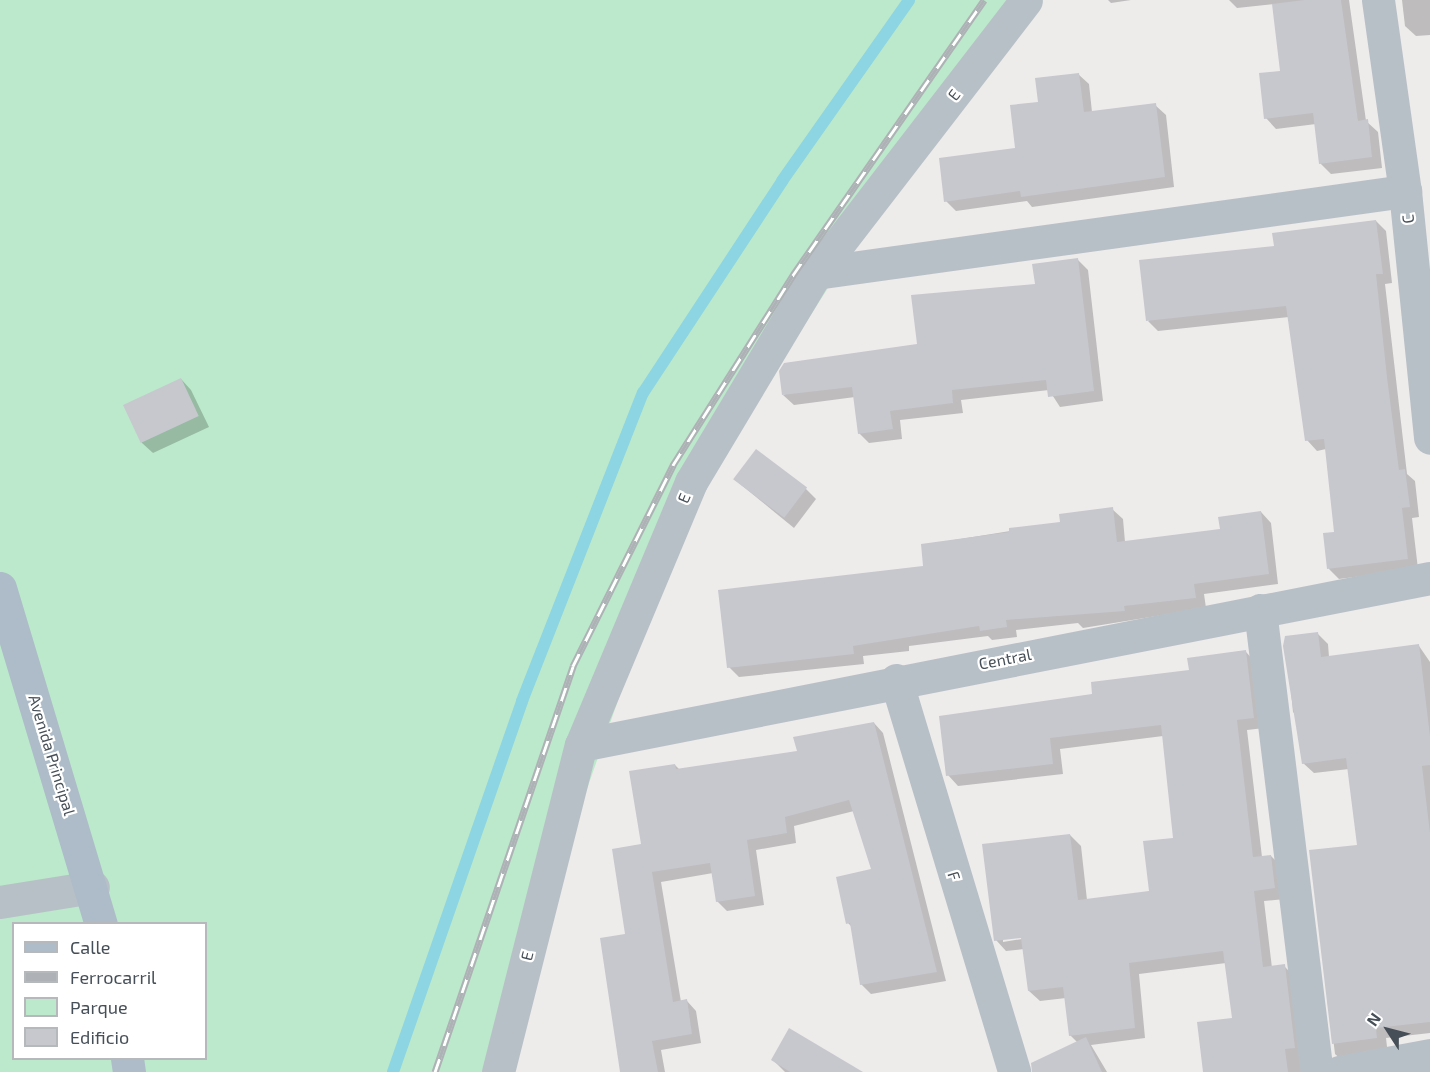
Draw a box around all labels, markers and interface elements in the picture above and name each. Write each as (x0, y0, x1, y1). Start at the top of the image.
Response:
street label: E (944, 86, 964, 104)
street label: C (1398, 213, 1418, 225)
street label: E (673, 490, 695, 506)
street label: Central (977, 645, 1033, 673)
street label: Avenida Principal (25, 692, 79, 818)
street label: F (944, 869, 964, 883)
legend (12, 922, 207, 1060)
text: Calle (70, 936, 111, 958)
street label: E (517, 949, 537, 963)
text: Ferrocarril (70, 966, 156, 988)
text: Parque (70, 996, 128, 1018)
north arrow (1358, 1000, 1418, 1060)
text: N (1362, 1009, 1384, 1029)
text: Edificio (70, 1026, 129, 1048)

